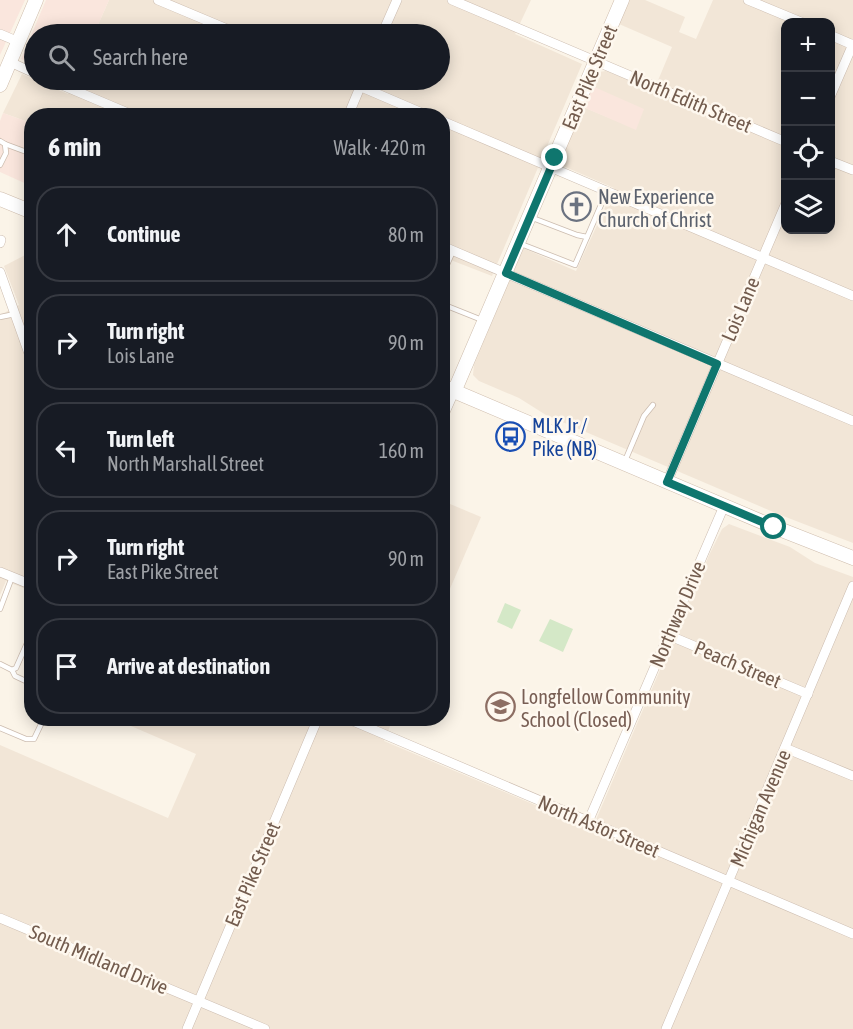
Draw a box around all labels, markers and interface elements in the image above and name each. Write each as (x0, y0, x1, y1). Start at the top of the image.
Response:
map controls (781, 18, 835, 234)
button: + (781, 18, 835, 72)
street label: East Pike Street (557, 21, 621, 133)
search box (24, 24, 450, 90)
icon: search (45, 41, 78, 74)
text: Search here (93, 44, 188, 70)
street label: North Edith Street (627, 65, 755, 137)
button: − (781, 72, 835, 126)
button: locate (781, 126, 835, 180)
text: 6 min (48, 132, 101, 162)
text: Walk · 420 m (334, 136, 426, 159)
route end (541, 144, 567, 170)
button: layers (781, 180, 835, 234)
place label: New Experience Church of Christ (598, 185, 714, 231)
church icon: New Experience Church of Christ (561, 191, 593, 223)
icon: ahead (50, 218, 83, 251)
text: Continue (107, 221, 181, 247)
text: 80 m (388, 223, 424, 246)
street label: Lois Lane (716, 273, 764, 345)
text: Turn right (107, 318, 184, 344)
icon: right (50, 326, 83, 359)
text: 90 m (388, 331, 424, 354)
text: Lois Lane (107, 344, 174, 367)
place label: MLK Jr / Pike (NB) (532, 414, 597, 460)
bus stop icon: MLK Jr / Pike (NB) (495, 421, 527, 453)
text: Turn left (107, 426, 174, 452)
icon: left (50, 434, 83, 467)
text: 160 m (379, 439, 424, 462)
text: North Marshall Street (107, 452, 264, 475)
route start (760, 513, 786, 539)
text: Turn right (107, 534, 184, 560)
icon: right (50, 542, 83, 575)
text: 90 m (388, 547, 424, 570)
street label: Northway Drive (644, 557, 710, 671)
text: East Pike Street (107, 560, 218, 583)
street label: Peach Street (691, 635, 785, 693)
icon: arrive (50, 650, 83, 683)
text: Arrive at destination (107, 653, 270, 679)
place label: Longfellow Community School (Closed) (521, 685, 690, 731)
school or university icon: Longfellow Community School (Closed) (484, 691, 516, 723)
street label: Michigan Avenue (725, 746, 795, 870)
street label: North Astor Street (535, 790, 663, 862)
street label: East Pike Street (220, 818, 284, 930)
street label: South Midland Drive (26, 919, 172, 999)

